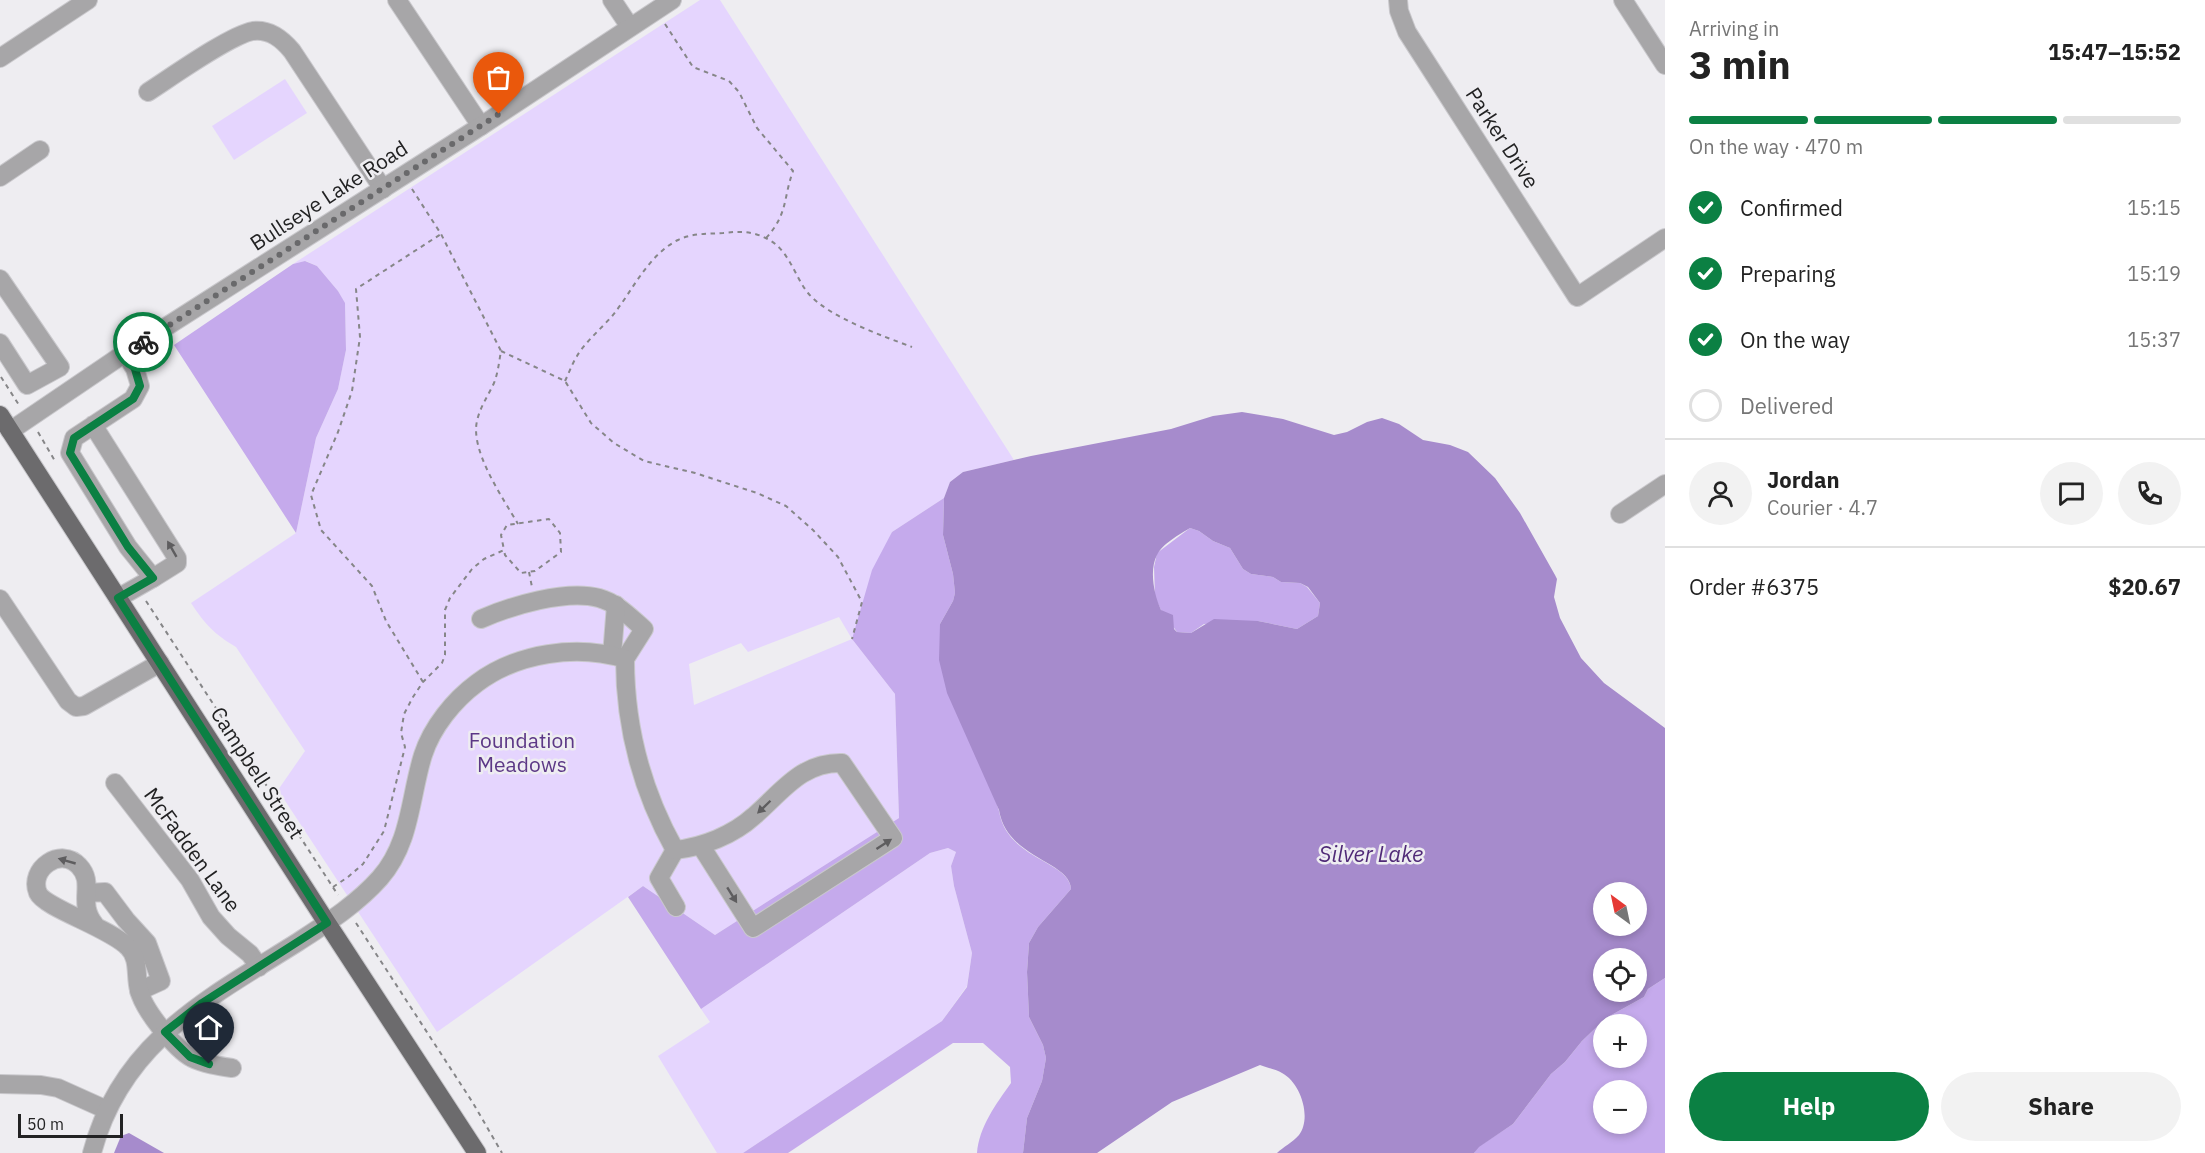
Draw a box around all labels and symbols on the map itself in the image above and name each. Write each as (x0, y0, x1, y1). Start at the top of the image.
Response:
pin (473, 52, 524, 114)
street label: Parker Drive (1460, 82, 1546, 193)
street label: Bullseye Lake Road (244, 134, 413, 257)
courier (113, 312, 173, 372)
one-way arrow (167, 540, 177, 557)
street label: Campbell Street (205, 701, 311, 844)
park label: Foundation Meadows (469, 726, 575, 778)
street label: McFadden Lane (138, 781, 248, 917)
one-way arrow (757, 800, 772, 813)
one-way arrow (875, 839, 892, 850)
water label: Silver Lake (1319, 839, 1423, 868)
one-way arrow (58, 856, 76, 865)
north arrow (1593, 882, 1647, 936)
one-way arrow (726, 887, 737, 903)
pin (183, 1002, 234, 1064)
scale bar (18, 1111, 123, 1138)

